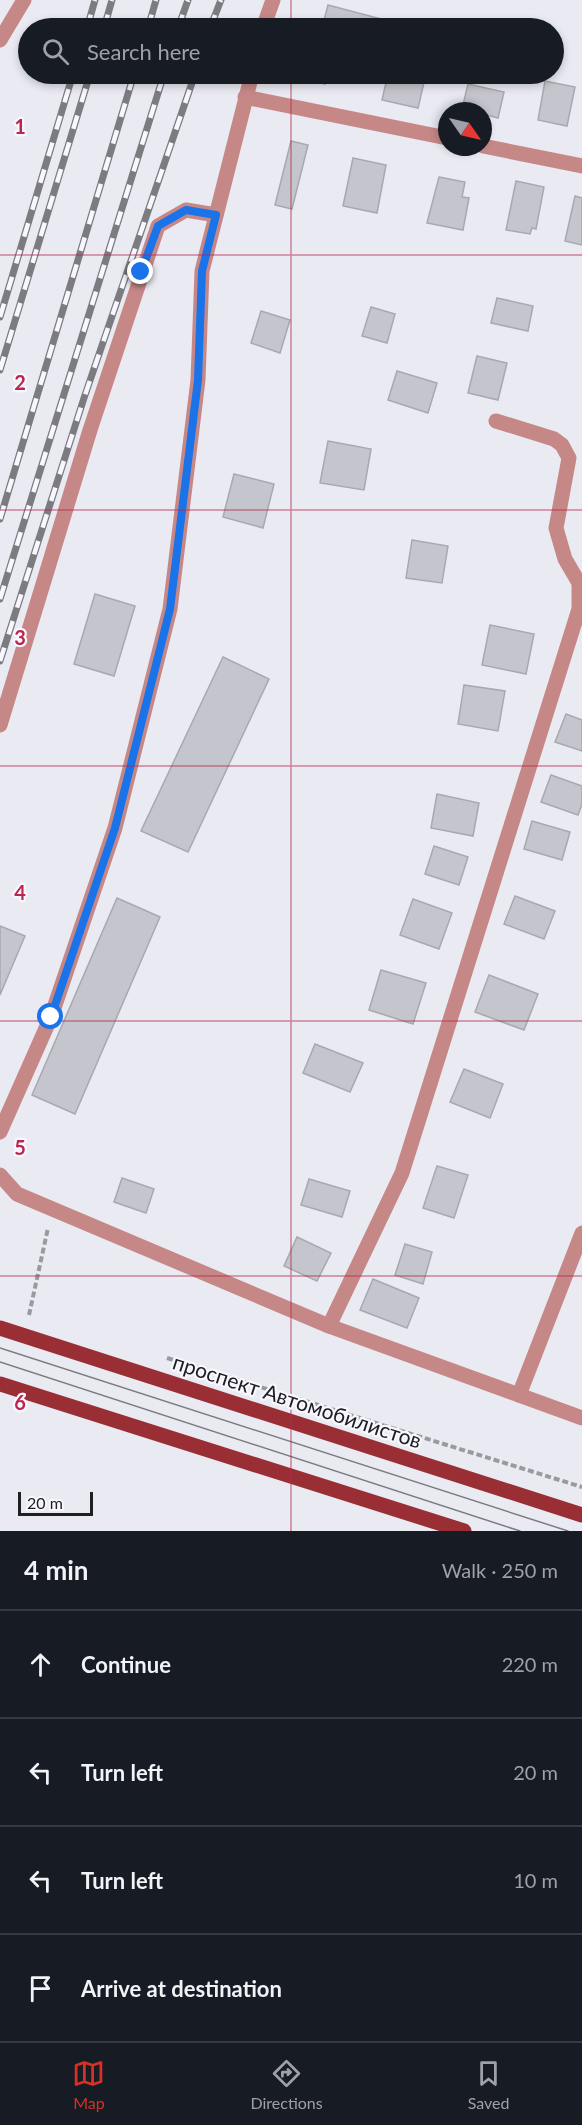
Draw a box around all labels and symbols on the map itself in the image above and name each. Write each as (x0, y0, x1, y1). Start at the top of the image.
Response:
north arrow (438, 102, 492, 156)
text: 1 (14, 114, 26, 138)
route end (127, 258, 153, 284)
text: 2 (14, 370, 26, 394)
text: 3 (14, 625, 26, 649)
text: 4 (14, 880, 26, 904)
route start (37, 1003, 63, 1029)
text: 5 (14, 1135, 26, 1159)
street label: проспект Автомобилистов (170, 1349, 425, 1453)
text: 6 (14, 1390, 26, 1414)
scale bar (18, 1489, 93, 1516)

